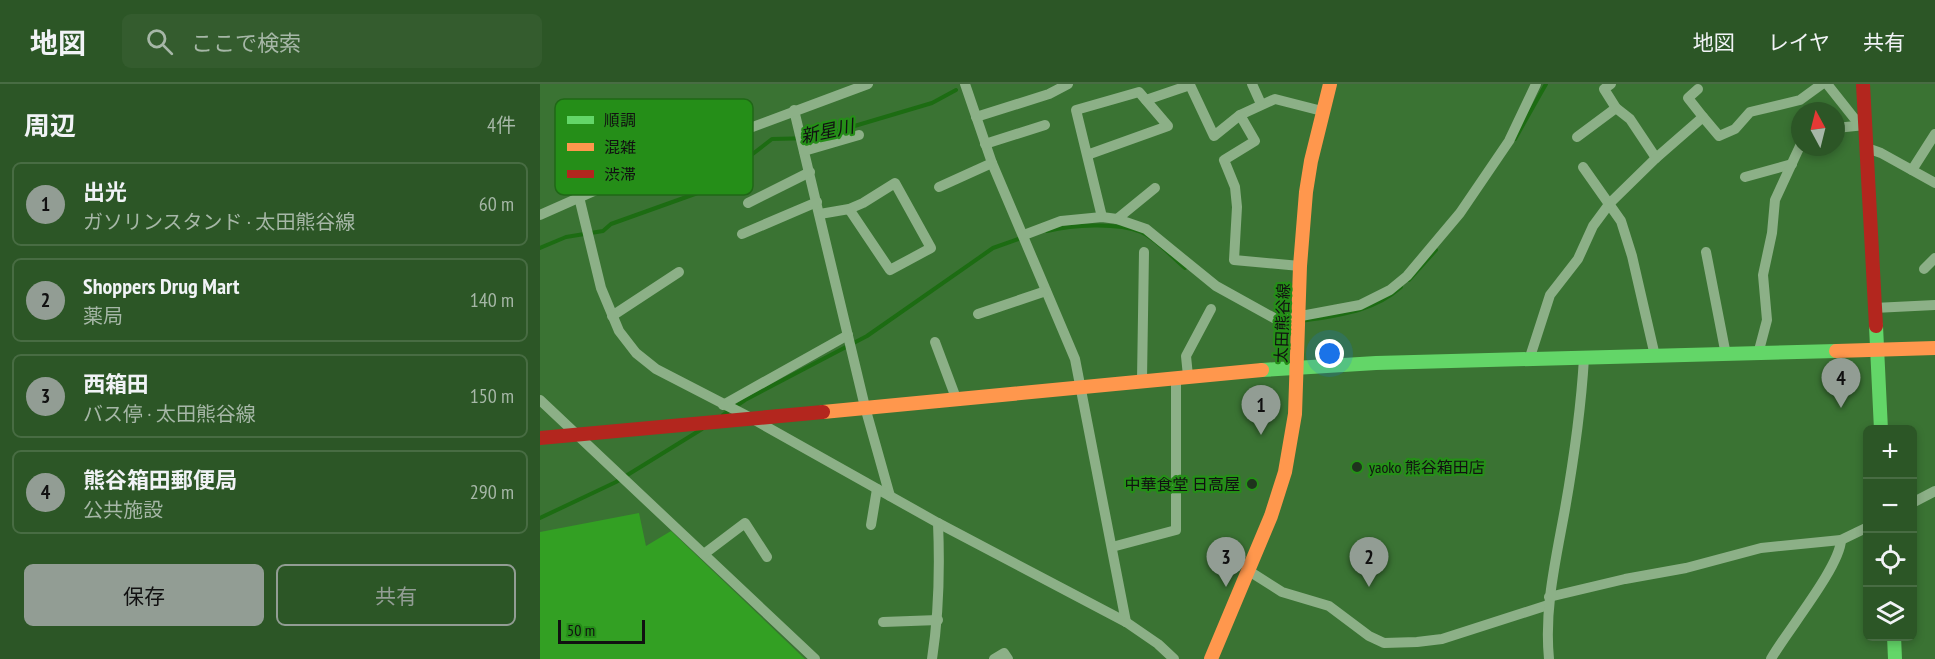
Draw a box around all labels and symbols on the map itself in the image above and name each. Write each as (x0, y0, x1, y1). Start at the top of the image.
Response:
legend (555, 99, 753, 195)
north arrow (1791, 102, 1845, 156)
text: 順調 (604, 110, 636, 130)
water label: 新星川 (798, 114, 858, 148)
text: 混雑 (604, 137, 636, 157)
text: 渋滞 (604, 164, 636, 184)
street label: 太田熊谷線 (1271, 283, 1293, 363)
your location (1315, 339, 1344, 368)
pin: 4 (1822, 358, 1860, 408)
pin: 1 (1242, 386, 1280, 435)
place label: yaoko 熊谷箱田店 (1369, 457, 1485, 477)
marker: yaoko 熊谷箱田店 (1350, 460, 1364, 474)
place label: 中華食堂 日高屋 (1125, 474, 1240, 494)
marker: 中華食堂 日高屋 (1245, 477, 1259, 491)
pin: 3 (1206, 538, 1246, 587)
pin: 2 (1350, 538, 1388, 587)
scale bar (558, 617, 645, 644)

